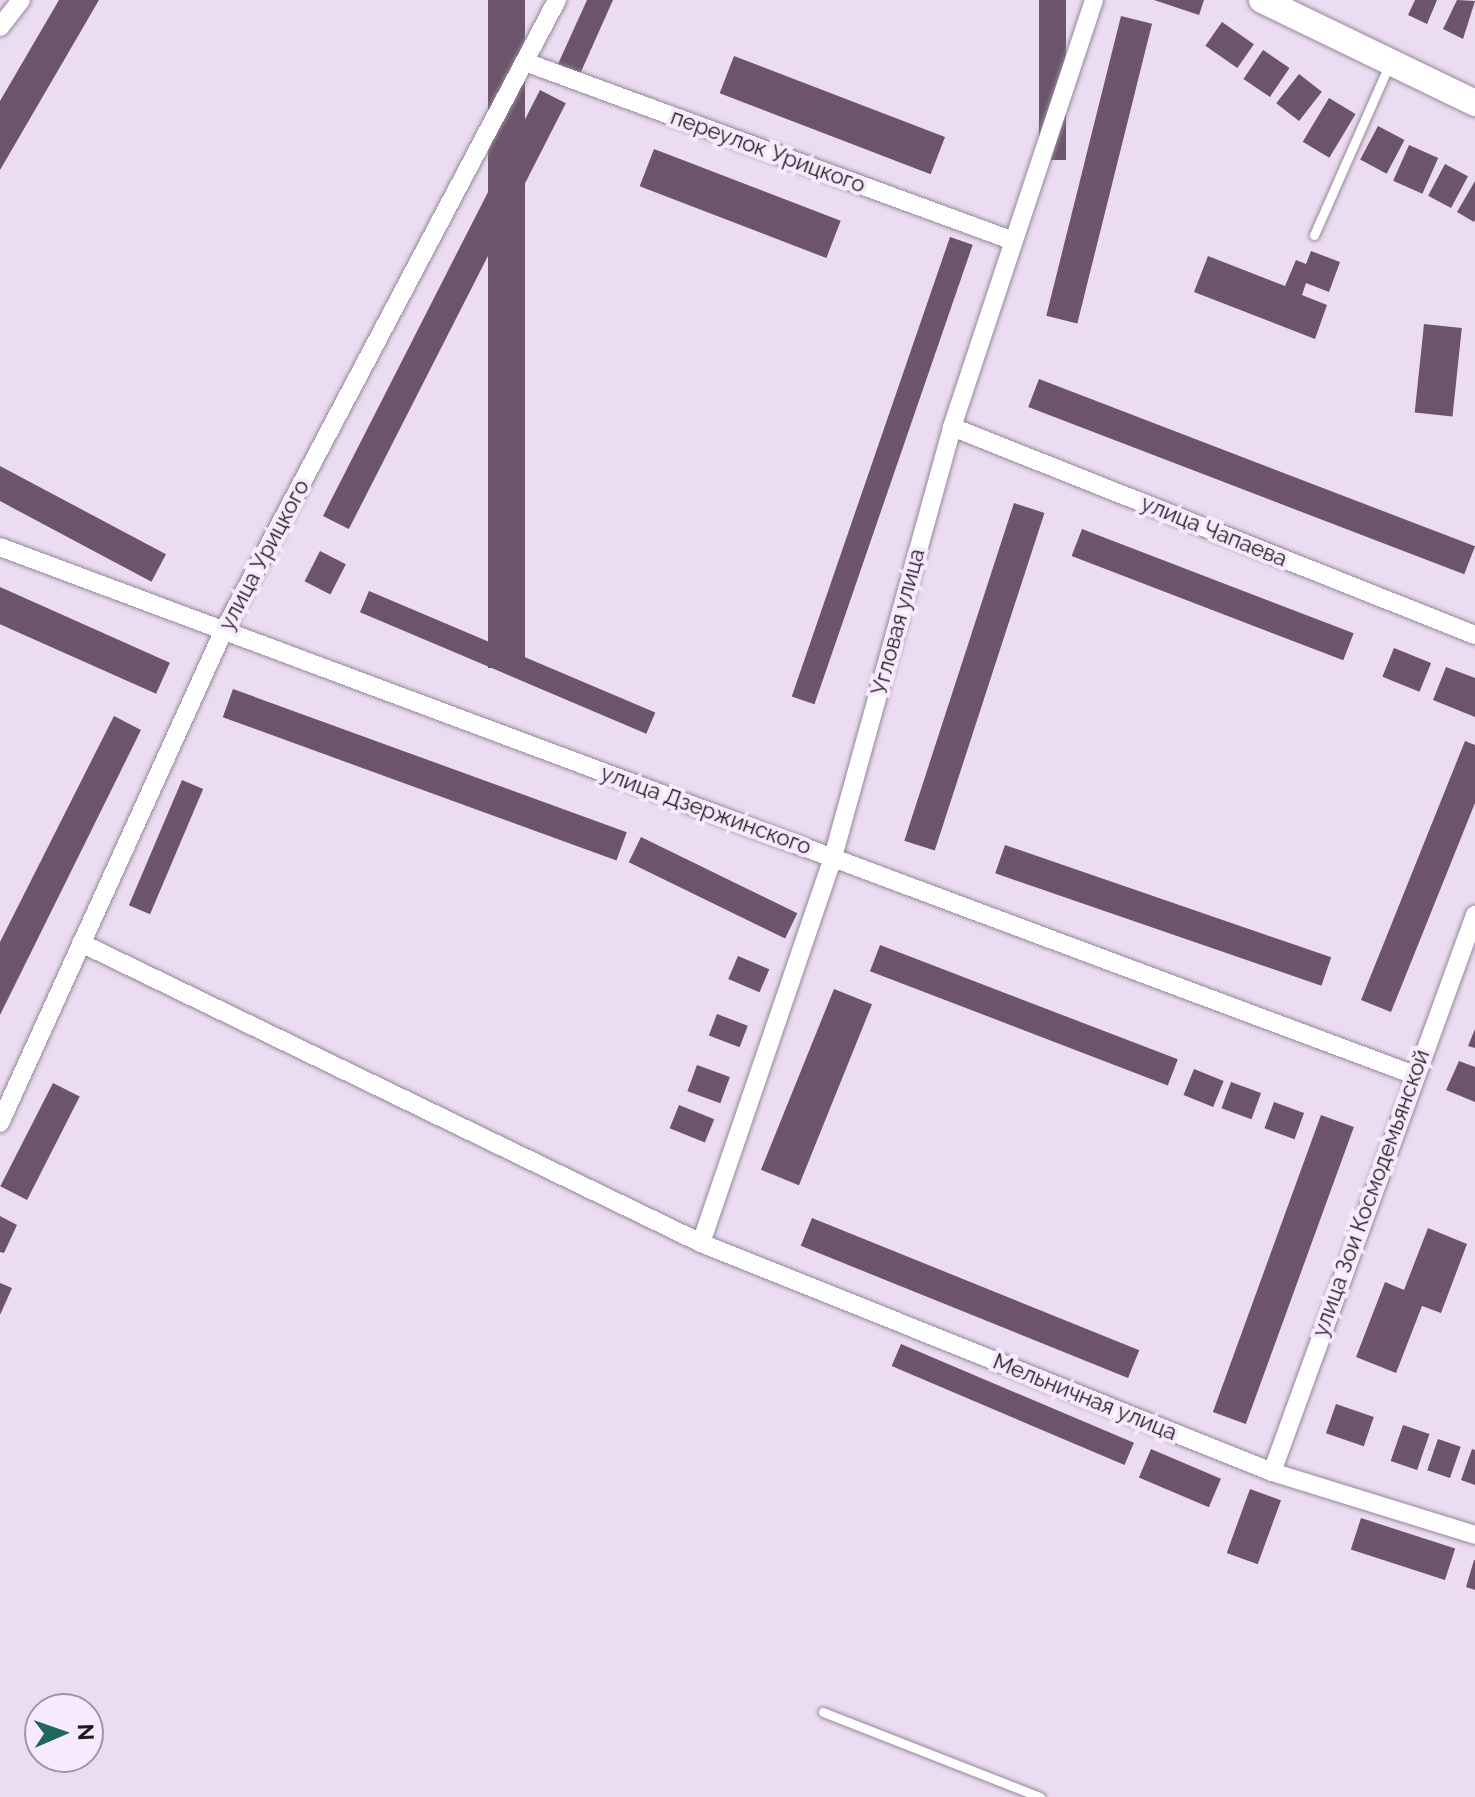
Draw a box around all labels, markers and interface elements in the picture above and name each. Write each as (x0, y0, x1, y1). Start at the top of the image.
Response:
street label: переулок Урицкого (667, 104, 869, 198)
street label: улица Урицкого (213, 475, 315, 635)
street label: улица Чапаева (1137, 490, 1291, 572)
street label: Угловая улица (866, 546, 930, 698)
street label: улица Дзержинского (597, 760, 815, 860)
street label: улица Зои Космодемьянской (1307, 1046, 1435, 1340)
street label: Мельничная улица (989, 1348, 1181, 1446)
north arrow (24, 1693, 104, 1773)
text: N (73, 1723, 99, 1741)

